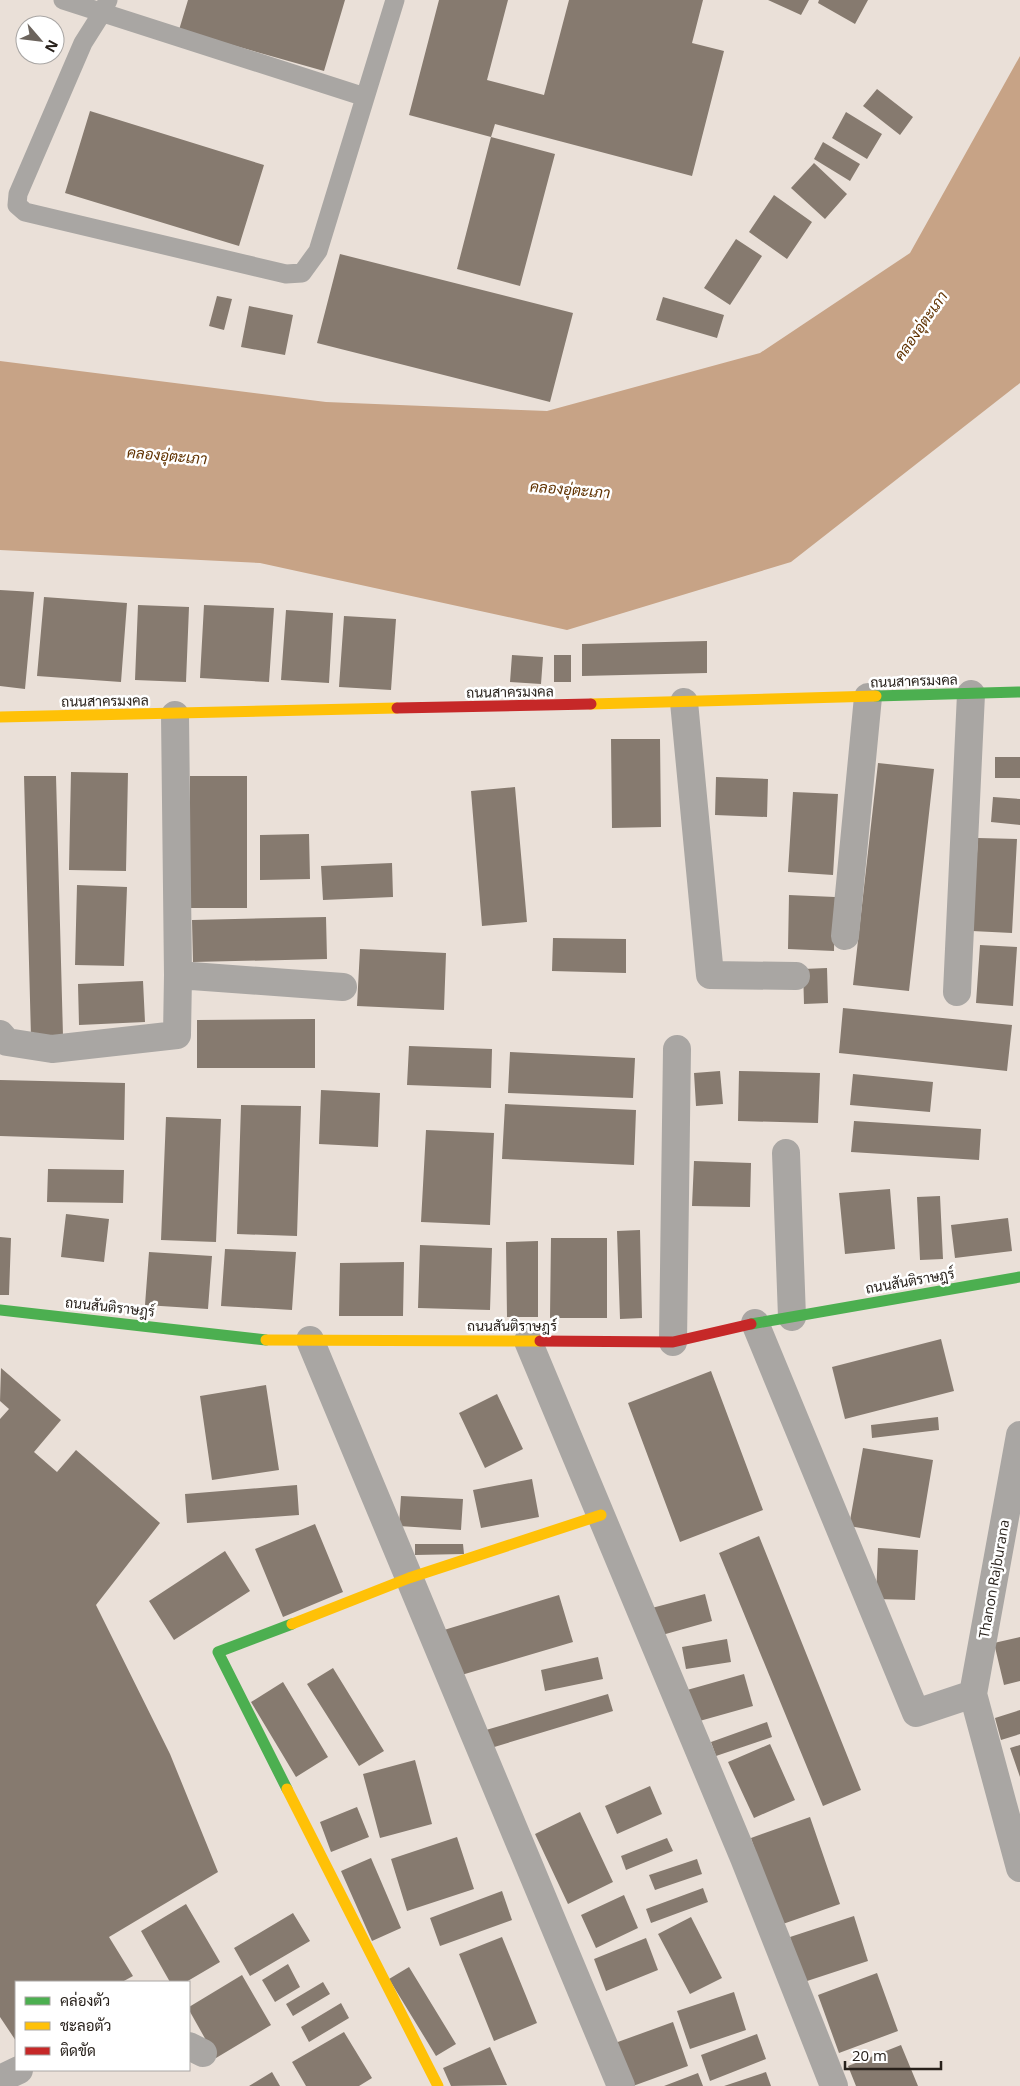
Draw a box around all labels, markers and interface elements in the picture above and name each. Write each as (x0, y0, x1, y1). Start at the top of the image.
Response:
north arrow (15, 15, 65, 65)
text: N (41, 37, 63, 56)
water label: คลองอุ่ตะเภา (889, 287, 953, 365)
water label: คลองอุ่ตะเภา (126, 442, 208, 470)
water label: คลองอุ่ตะเภา (529, 476, 611, 504)
street label: ถนนสาครมงคล (870, 669, 958, 692)
street label: ถนนสาครมงคล (466, 681, 554, 702)
street label: ถนนสาครมงคล (61, 690, 149, 711)
street label: ถนนสันติราษฎร์ (864, 1263, 956, 1298)
street label: ถนนสันติราษฎร์ (64, 1292, 156, 1321)
street label: ถนนสันติราษฎร์ (467, 1316, 557, 1335)
street label: Thanon Rajburana (974, 1518, 1013, 1640)
legend (15, 1981, 190, 2071)
text: คล่องตัว (60, 1990, 110, 2010)
text: ชะลอตัว (60, 2015, 111, 2035)
scale bar (845, 2038, 941, 2070)
text: ติดขัด (60, 2040, 96, 2060)
text: 20 m (852, 2045, 887, 2065)

